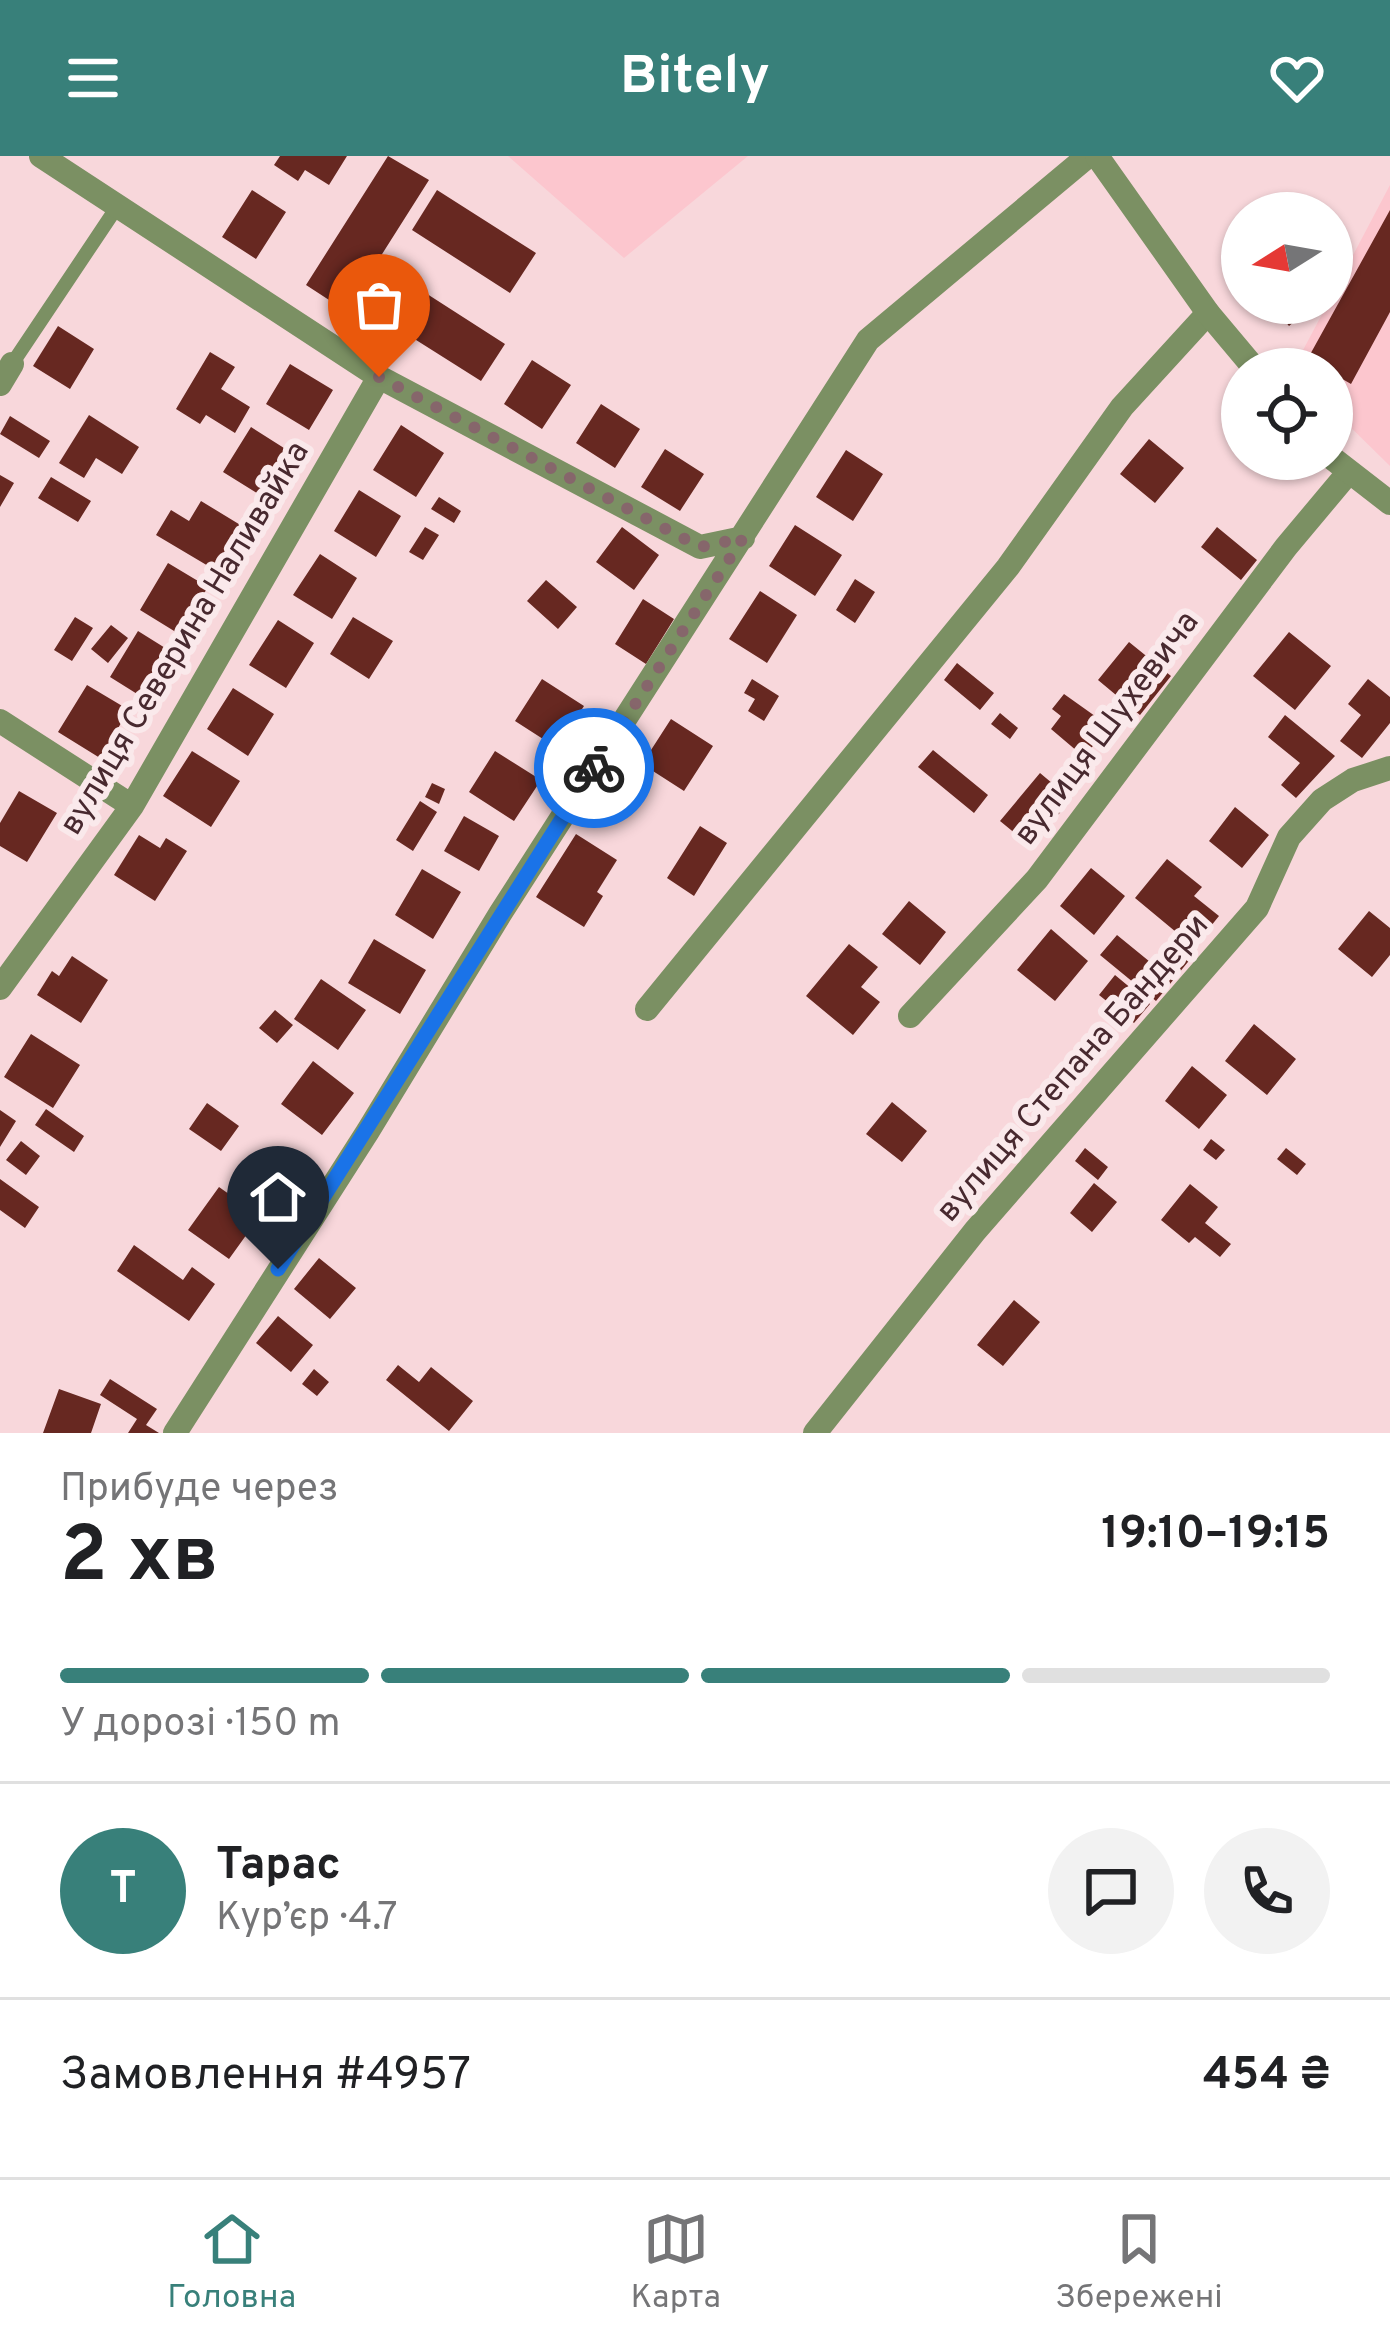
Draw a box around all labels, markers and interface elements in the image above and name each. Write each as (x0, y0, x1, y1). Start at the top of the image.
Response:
text: Bitely (620, 44, 770, 113)
icon: menu (60, 45, 126, 111)
icon: heart (1264, 45, 1330, 111)
north arrow (1221, 192, 1353, 324)
map controls (1221, 192, 1353, 480)
pin (328, 254, 430, 377)
icon: bag (346, 272, 412, 338)
button: locate (1221, 348, 1353, 480)
street label: вулиця Северина Наливайка (52, 434, 320, 844)
street label: вулиця Шухевича (1006, 603, 1210, 855)
courier (534, 708, 654, 828)
icon: bike (561, 735, 627, 801)
street label: вулиця Степана Бандери (929, 906, 1219, 1232)
pin (227, 1146, 329, 1269)
icon: home (245, 1164, 311, 1230)
text: Прибуде через (60, 1466, 339, 1515)
text: 19:10–19:15 (1101, 1507, 1330, 1564)
text: 2 хв (60, 1510, 219, 1609)
text: У дорозі · 150 m (60, 1701, 340, 1750)
button: chat (1048, 1828, 1174, 1954)
button: phone (1204, 1828, 1330, 1954)
text: Тарас (216, 1838, 341, 1895)
text: Т (109, 1862, 137, 1919)
text: Кур’єр · 4.7 (216, 1895, 398, 1944)
text: Замовлення #4957 (60, 2048, 471, 2105)
text: 454 ₴ (1203, 2048, 1330, 2105)
tab: Головна (167, 2206, 296, 2320)
tab: Карта (630, 2206, 721, 2320)
tab: Збережені (1055, 2206, 1223, 2320)

